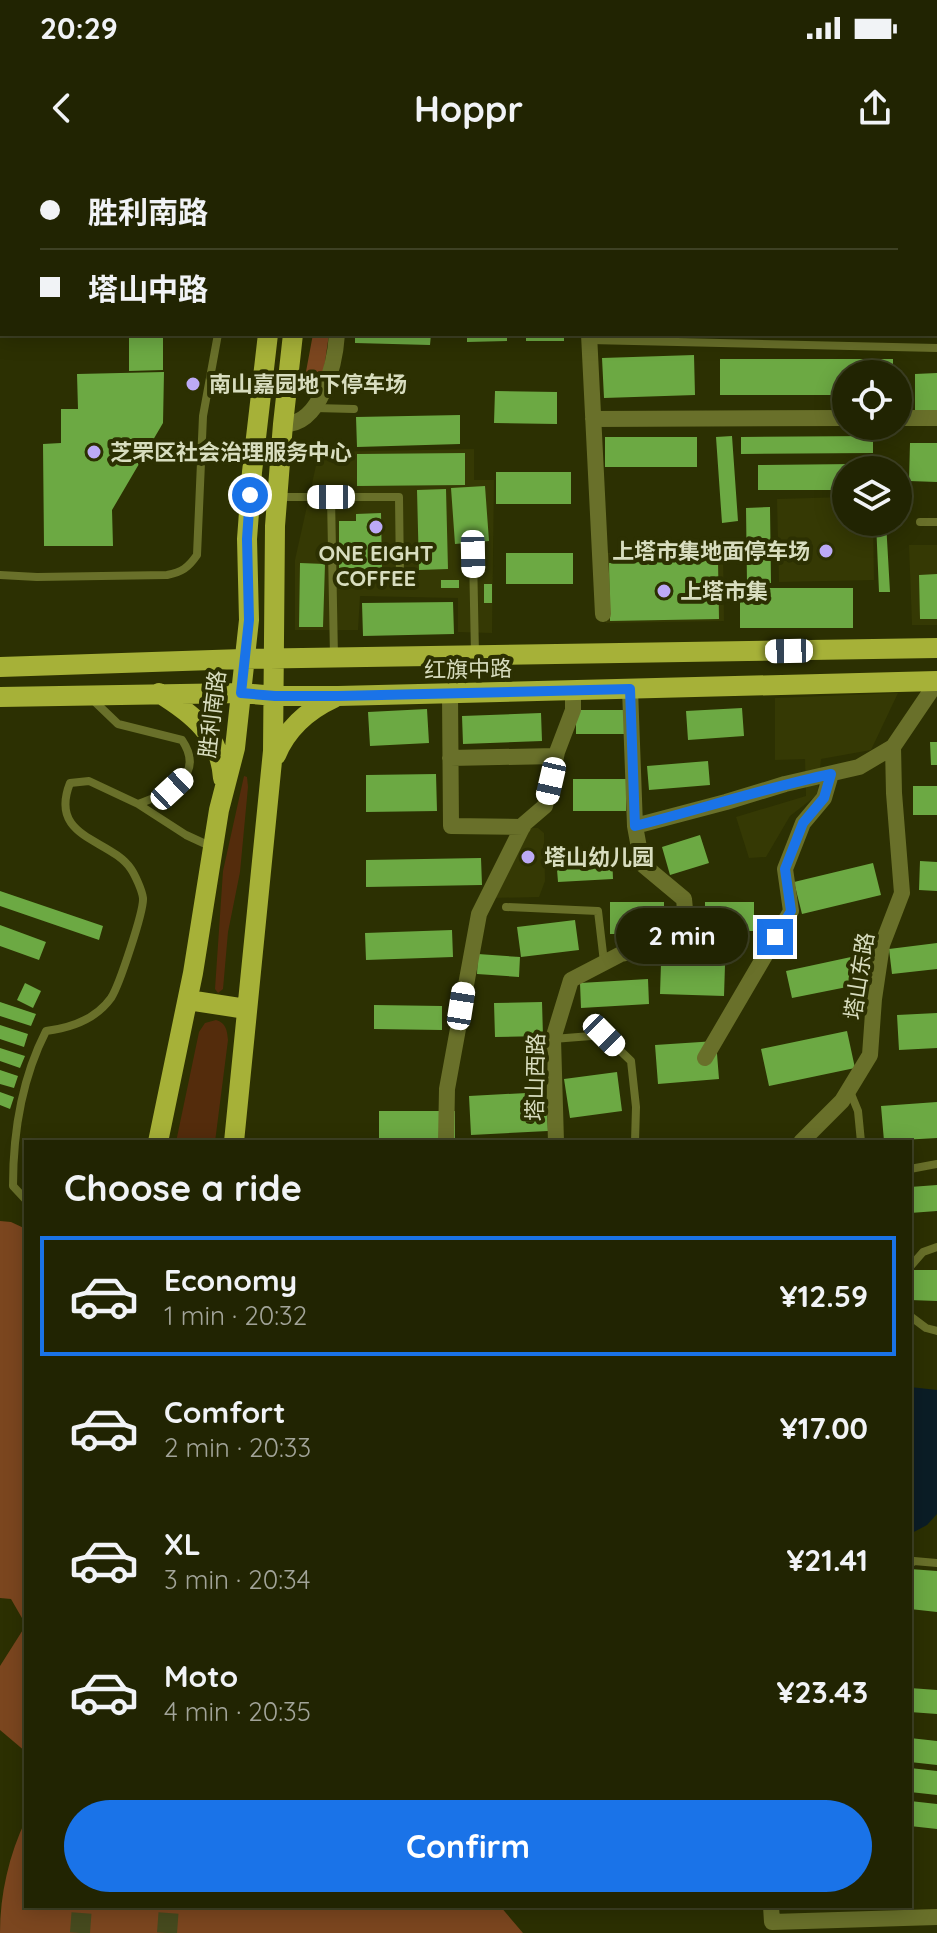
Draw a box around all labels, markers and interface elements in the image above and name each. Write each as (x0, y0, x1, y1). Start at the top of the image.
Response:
text: 20:29 (40, 9, 118, 47)
icon: back (40, 86, 84, 130)
text: Hoppr (414, 86, 523, 131)
icon: share (853, 86, 897, 130)
text: 胜利南路 (88, 193, 208, 231)
text: 塔山中路 (88, 270, 208, 308)
map controls (832, 360, 912, 536)
button: locate (832, 360, 912, 440)
place label: 南山嘉园地下停车场 (209, 370, 407, 398)
marker: 南山嘉园地下停车场 (184, 375, 202, 393)
place label: 芝罘区社会治理服务中心 (110, 438, 352, 466)
marker: 芝罘区社会治理服务中心 (85, 443, 103, 461)
button: layers (832, 456, 912, 536)
route start (232, 477, 268, 513)
car (307, 485, 355, 509)
marker: ONE EIGHT COFFEE (367, 518, 385, 536)
car (461, 530, 485, 578)
place label: 上塔市集地面停车场 (612, 537, 810, 565)
place label: ONE EIGHT COFFEE (318, 539, 434, 592)
marker: 上塔市集地面停车场 (817, 542, 835, 560)
place label: 上塔市集 (680, 577, 768, 605)
marker: 上塔市集 (655, 582, 673, 600)
car (765, 639, 813, 663)
street label: 红旗中路 (424, 654, 512, 684)
street label: 胜利南路 (193, 669, 231, 759)
car (534, 755, 568, 807)
car (146, 764, 198, 814)
place label: 塔山幼儿园 (544, 843, 654, 871)
marker: 塔山幼儿园 (519, 848, 537, 866)
callout: 2 min (615, 909, 747, 965)
text: 2 min (648, 919, 716, 952)
route end (757, 919, 793, 955)
street label: 塔山东路 (838, 930, 880, 1022)
car (445, 980, 477, 1032)
car (579, 1010, 629, 1060)
street label: 塔山西路 (520, 1033, 550, 1121)
text: Choose a ride (64, 1165, 302, 1210)
icon: car (68, 1260, 140, 1332)
text: Economy (164, 1261, 297, 1299)
text: ¥12.59 (780, 1277, 868, 1315)
text: 1 min · 20:32 (164, 1299, 307, 1332)
icon: car (68, 1392, 140, 1464)
text: Comfort (164, 1393, 285, 1431)
text: ¥17.00 (780, 1409, 868, 1447)
text: 2 min · 20:33 (164, 1431, 311, 1464)
icon: car (68, 1524, 140, 1596)
text: XL (164, 1525, 201, 1563)
text: ¥21.41 (786, 1541, 868, 1579)
text: 3 min · 20:34 (164, 1563, 310, 1596)
icon: car (68, 1656, 140, 1728)
text: Moto (164, 1657, 238, 1695)
text: ¥23.43 (777, 1673, 868, 1711)
text: 4 min · 20:35 (164, 1695, 311, 1728)
button: Confirm (64, 1800, 872, 1892)

